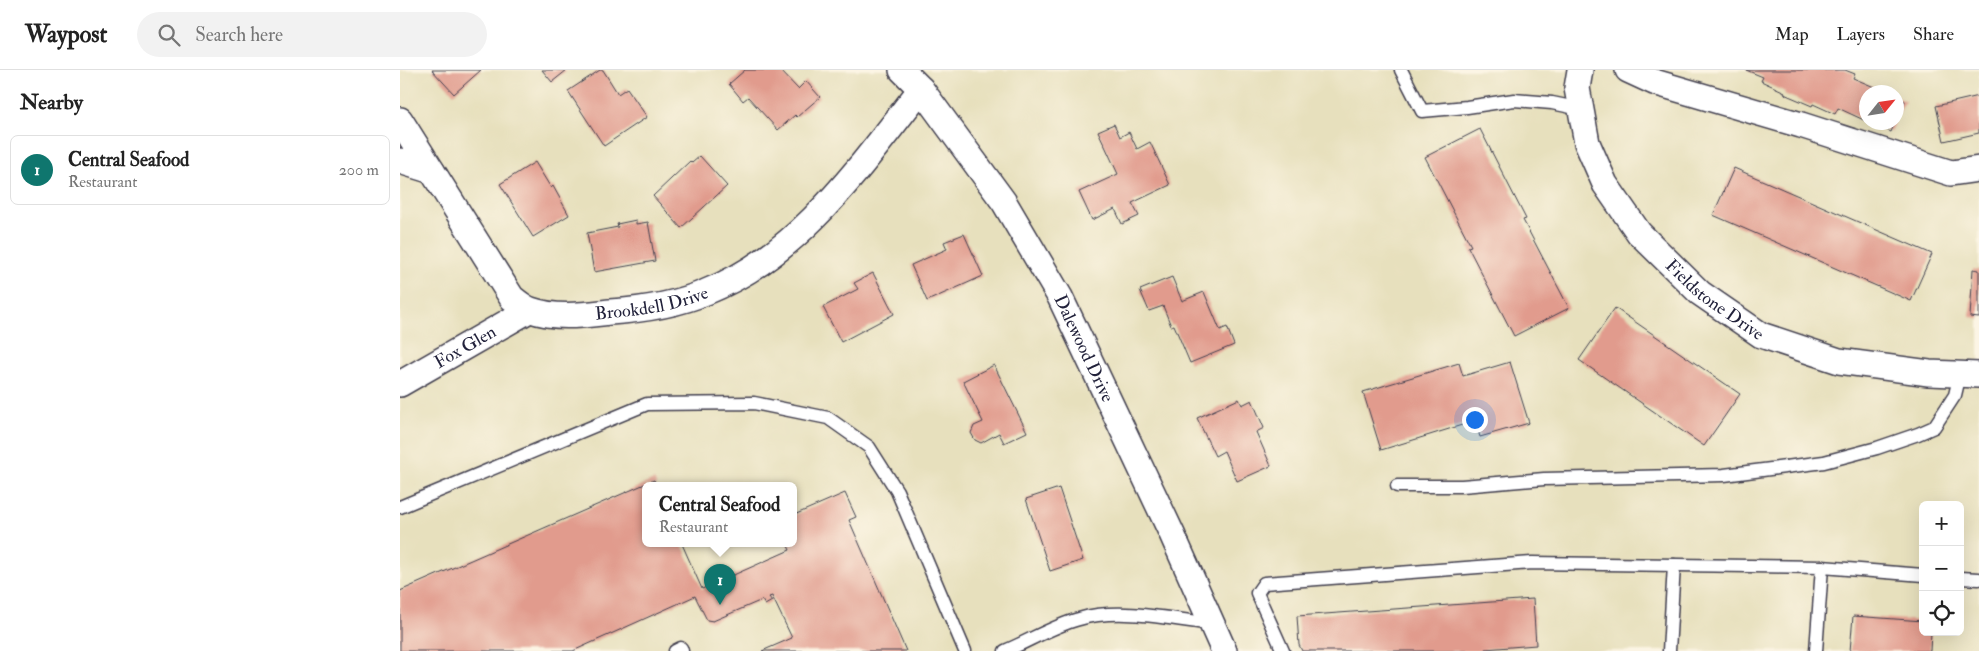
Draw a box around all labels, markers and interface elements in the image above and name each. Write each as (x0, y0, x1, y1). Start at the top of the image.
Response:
search box (137, 12, 487, 57)
text: Waypost (25, 19, 107, 50)
icon: search (155, 21, 183, 49)
text: Search here (195, 23, 283, 47)
text: Map (1775, 23, 1809, 46)
text: Layers (1837, 23, 1885, 46)
text: Share (1913, 23, 1954, 46)
north arrow (1859, 85, 1904, 130)
text: Nearby (20, 89, 83, 116)
text: Central Seafood (68, 148, 189, 172)
text: 1 (34, 160, 40, 180)
text: 200 m (339, 160, 379, 180)
text: Restaurant (68, 172, 137, 192)
street label: Fieldstone Drive (1660, 254, 1769, 346)
street label: Brookdell Drive (594, 281, 712, 326)
street label: Dalewood Drive (1048, 291, 1119, 406)
street label: Fox Glen (430, 320, 500, 374)
your location (1462, 407, 1488, 433)
popup (642, 482, 797, 547)
text: Central Seafood (659, 493, 780, 517)
map controls (1919, 501, 1964, 636)
button: + (1919, 501, 1964, 546)
text: Restaurant (659, 517, 728, 537)
button: − (1919, 546, 1964, 591)
pin: 1 (704, 564, 736, 605)
button: locate (1919, 591, 1964, 636)

